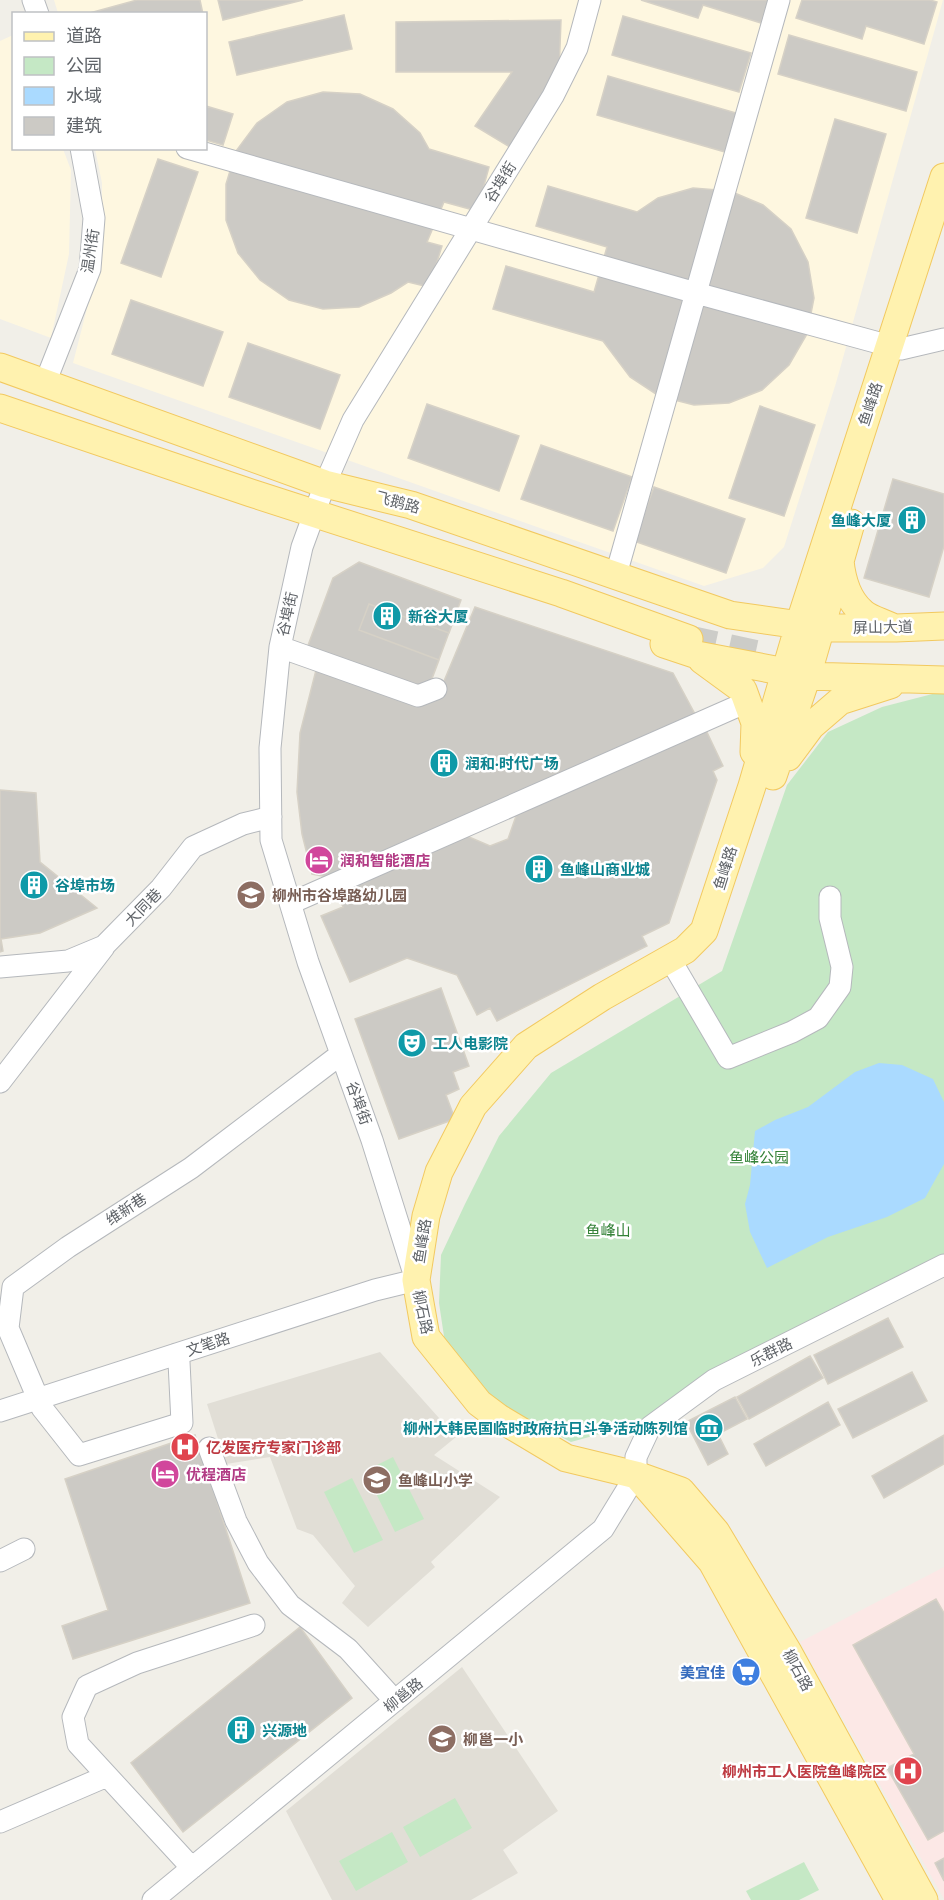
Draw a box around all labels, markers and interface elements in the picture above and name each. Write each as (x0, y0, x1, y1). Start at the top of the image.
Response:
legend (12, 12, 207, 150)
text: 道路 (66, 25, 102, 45)
text: 公园 (66, 55, 102, 75)
text: 水域 (66, 85, 102, 105)
text: 建筑 (66, 115, 102, 135)
street label: 谷埠街 (481, 158, 519, 206)
street label: 温州街 (78, 227, 102, 275)
street label: 鱼峰路 (855, 380, 885, 428)
street label: 飞鹅路 (374, 488, 422, 516)
building icon: 鱼峰大厦 (896, 504, 928, 536)
place label: 鱼峰大厦 (831, 512, 891, 529)
street label: 谷埠街 (274, 590, 300, 638)
building icon: 新谷大厦 (371, 600, 403, 632)
place label: 新谷大厦 (408, 608, 468, 625)
street label: 屏山大道 (853, 618, 913, 636)
building icon: 润和·时代广场 (428, 747, 460, 779)
place label: 润和·时代广场 (465, 755, 559, 772)
hotel icon: 润和智能酒店 (303, 844, 335, 876)
street label: 鱼峰路 (710, 844, 740, 892)
place label: 润和智能酒店 (340, 852, 430, 869)
building icon: 鱼峰山商业城 (523, 853, 555, 885)
place label: 鱼峰山商业城 (560, 861, 650, 878)
building icon: 谷埠市场 (18, 869, 50, 901)
place label: 谷埠市场 (55, 877, 115, 894)
school or university icon: 柳州市谷埠路幼儿园 (235, 879, 267, 911)
street label: 大同巷 (121, 885, 165, 929)
place label: 柳州市谷埠路幼儿园 (272, 887, 407, 904)
theatre icon: 工人电影院 (396, 1027, 428, 1059)
place label: 工人电影院 (433, 1035, 508, 1052)
street label: 谷埠街 (343, 1079, 375, 1127)
park label: 鱼峰公园 (729, 1149, 789, 1166)
street label: 维新巷 (102, 1190, 150, 1228)
street label: 鱼峰路 (410, 1217, 434, 1265)
park label: 鱼峰山 (585, 1222, 631, 1239)
street label: 柳石路 (410, 1288, 436, 1336)
street label: 文笔路 (184, 1329, 232, 1359)
street label: 乐群路 (747, 1334, 795, 1370)
museum icon: 柳州大韩民国临时政府抗日斗争活动陈列馆 (693, 1412, 725, 1444)
place label: 柳州大韩民国临时政府抗日斗争活动陈列馆 (403, 1420, 688, 1437)
hospital icon: 亿发医疗专家门诊部 (169, 1431, 201, 1463)
place label: 亿发医疗专家门诊部 (206, 1439, 341, 1456)
hotel icon: 优程酒店 (149, 1458, 181, 1490)
school or university icon: 鱼峰山小学 (361, 1464, 393, 1496)
place label: 优程酒店 (186, 1466, 246, 1483)
place label: 鱼峰山小学 (398, 1472, 473, 1489)
street label: 柳石路 (780, 1646, 816, 1694)
supermarket icon: 美宜佳 (730, 1656, 762, 1688)
place label: 美宜佳 (680, 1664, 725, 1681)
street label: 柳邕路 (380, 1674, 426, 1716)
building icon: 兴源地 (225, 1714, 257, 1746)
place label: 兴源地 (262, 1722, 307, 1739)
school or university icon: 柳邕一小 (426, 1723, 458, 1755)
place label: 柳邕一小 (463, 1731, 524, 1748)
hospital icon: 柳州市工人医院鱼峰院区 (892, 1755, 924, 1787)
place label: 柳州市工人医院鱼峰院区 (722, 1763, 887, 1780)

